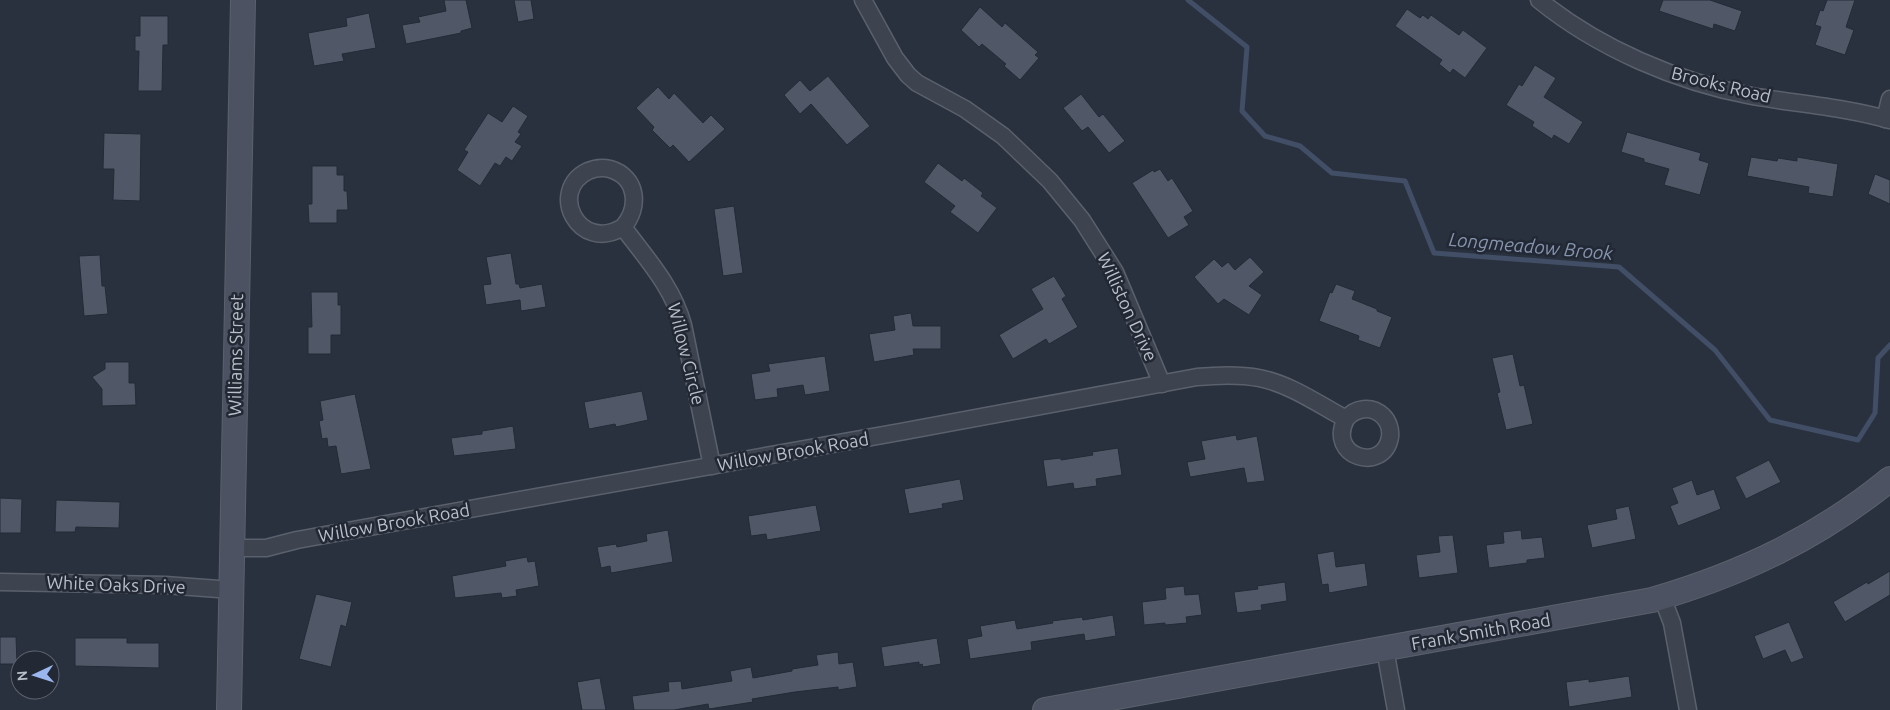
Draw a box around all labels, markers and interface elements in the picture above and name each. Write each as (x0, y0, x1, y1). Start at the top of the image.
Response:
street label: Brooks Road (1669, 62, 1773, 106)
water label: Longmeadow Brook (1448, 228, 1614, 264)
street label: Williston Drive (1094, 249, 1162, 364)
street label: Williams Street (224, 294, 246, 416)
street label: Willow Circle (665, 301, 709, 407)
street label: Willow Brook Road (716, 428, 870, 474)
street label: Willow Brook Road (317, 499, 471, 545)
street label: White Oaks Drive (46, 572, 186, 596)
street label: Frank Smith Road (1410, 609, 1552, 653)
north arrow (10, 650, 60, 700)
text: N (14, 670, 30, 682)

